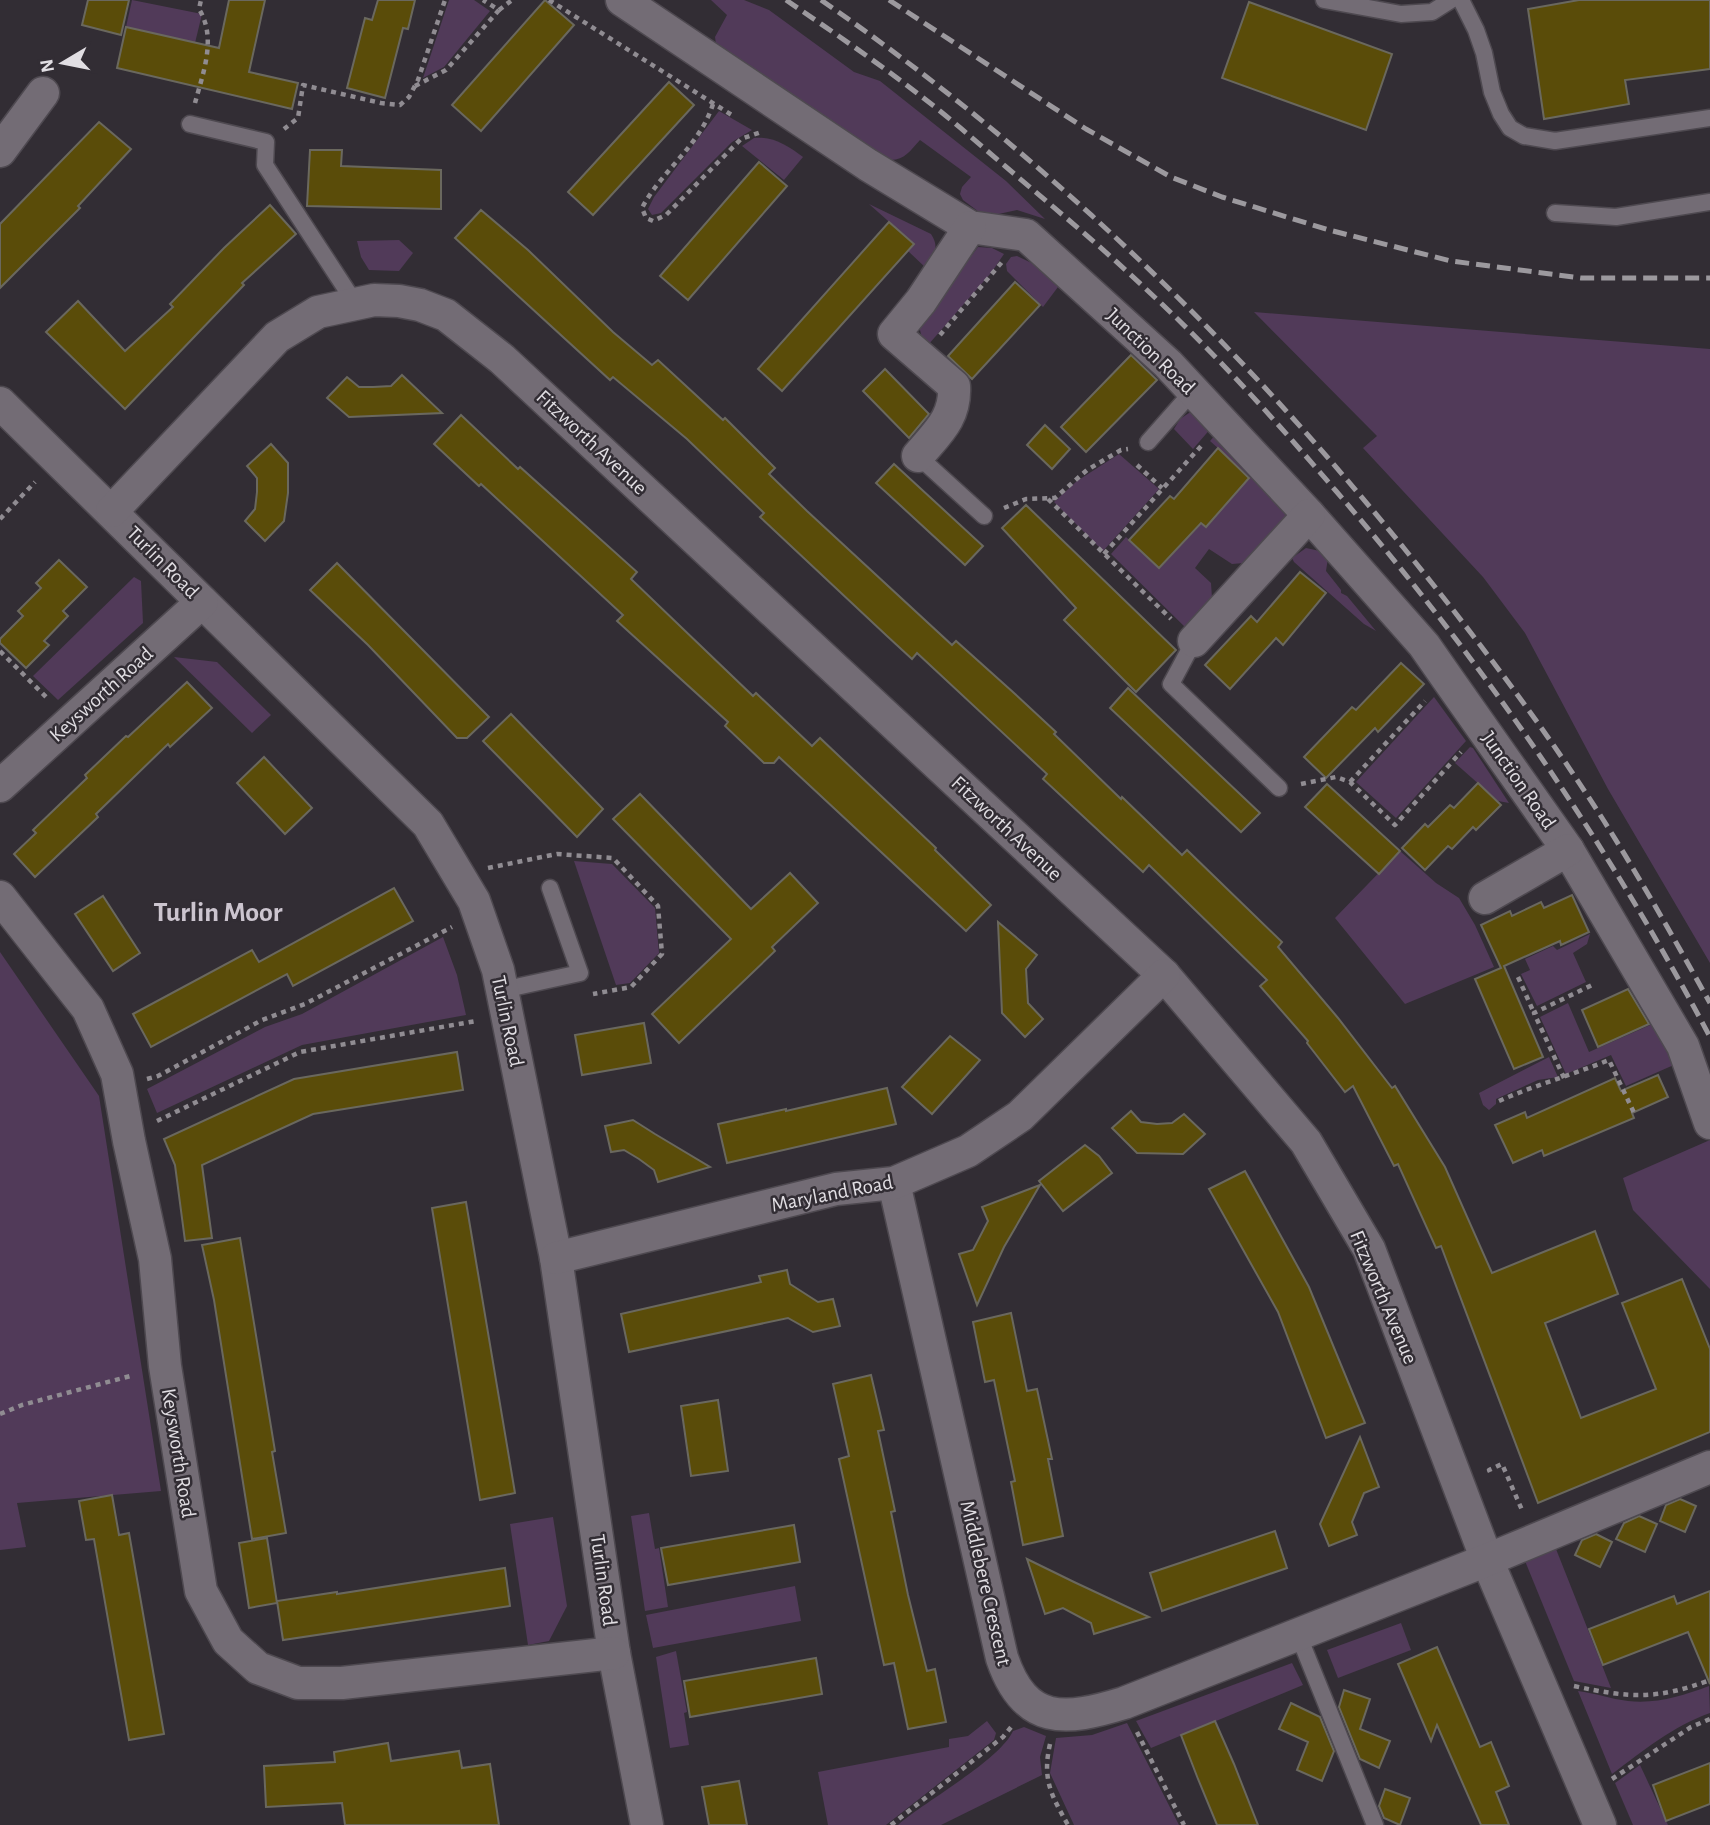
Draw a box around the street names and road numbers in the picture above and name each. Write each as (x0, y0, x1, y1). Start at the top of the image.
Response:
street label: Junction Road (1102, 304, 1199, 398)
street label: Fitzworth Avenue (532, 386, 651, 499)
street label: Turlin Road (123, 522, 203, 603)
street label: Keysworth Road (46, 643, 157, 746)
street label: Junction Road (1477, 728, 1560, 833)
street label: Fitzworth Avenue (947, 772, 1066, 885)
street label: Turlin Road (488, 974, 527, 1069)
street label: Maryland Road (769, 1171, 895, 1216)
street label: Fitzworth Avenue (1346, 1227, 1421, 1367)
street label: Keysworth Road (158, 1387, 199, 1520)
street label: Middlebere Crescent (956, 1499, 1015, 1668)
street label: Turlin Road (587, 1533, 620, 1627)

